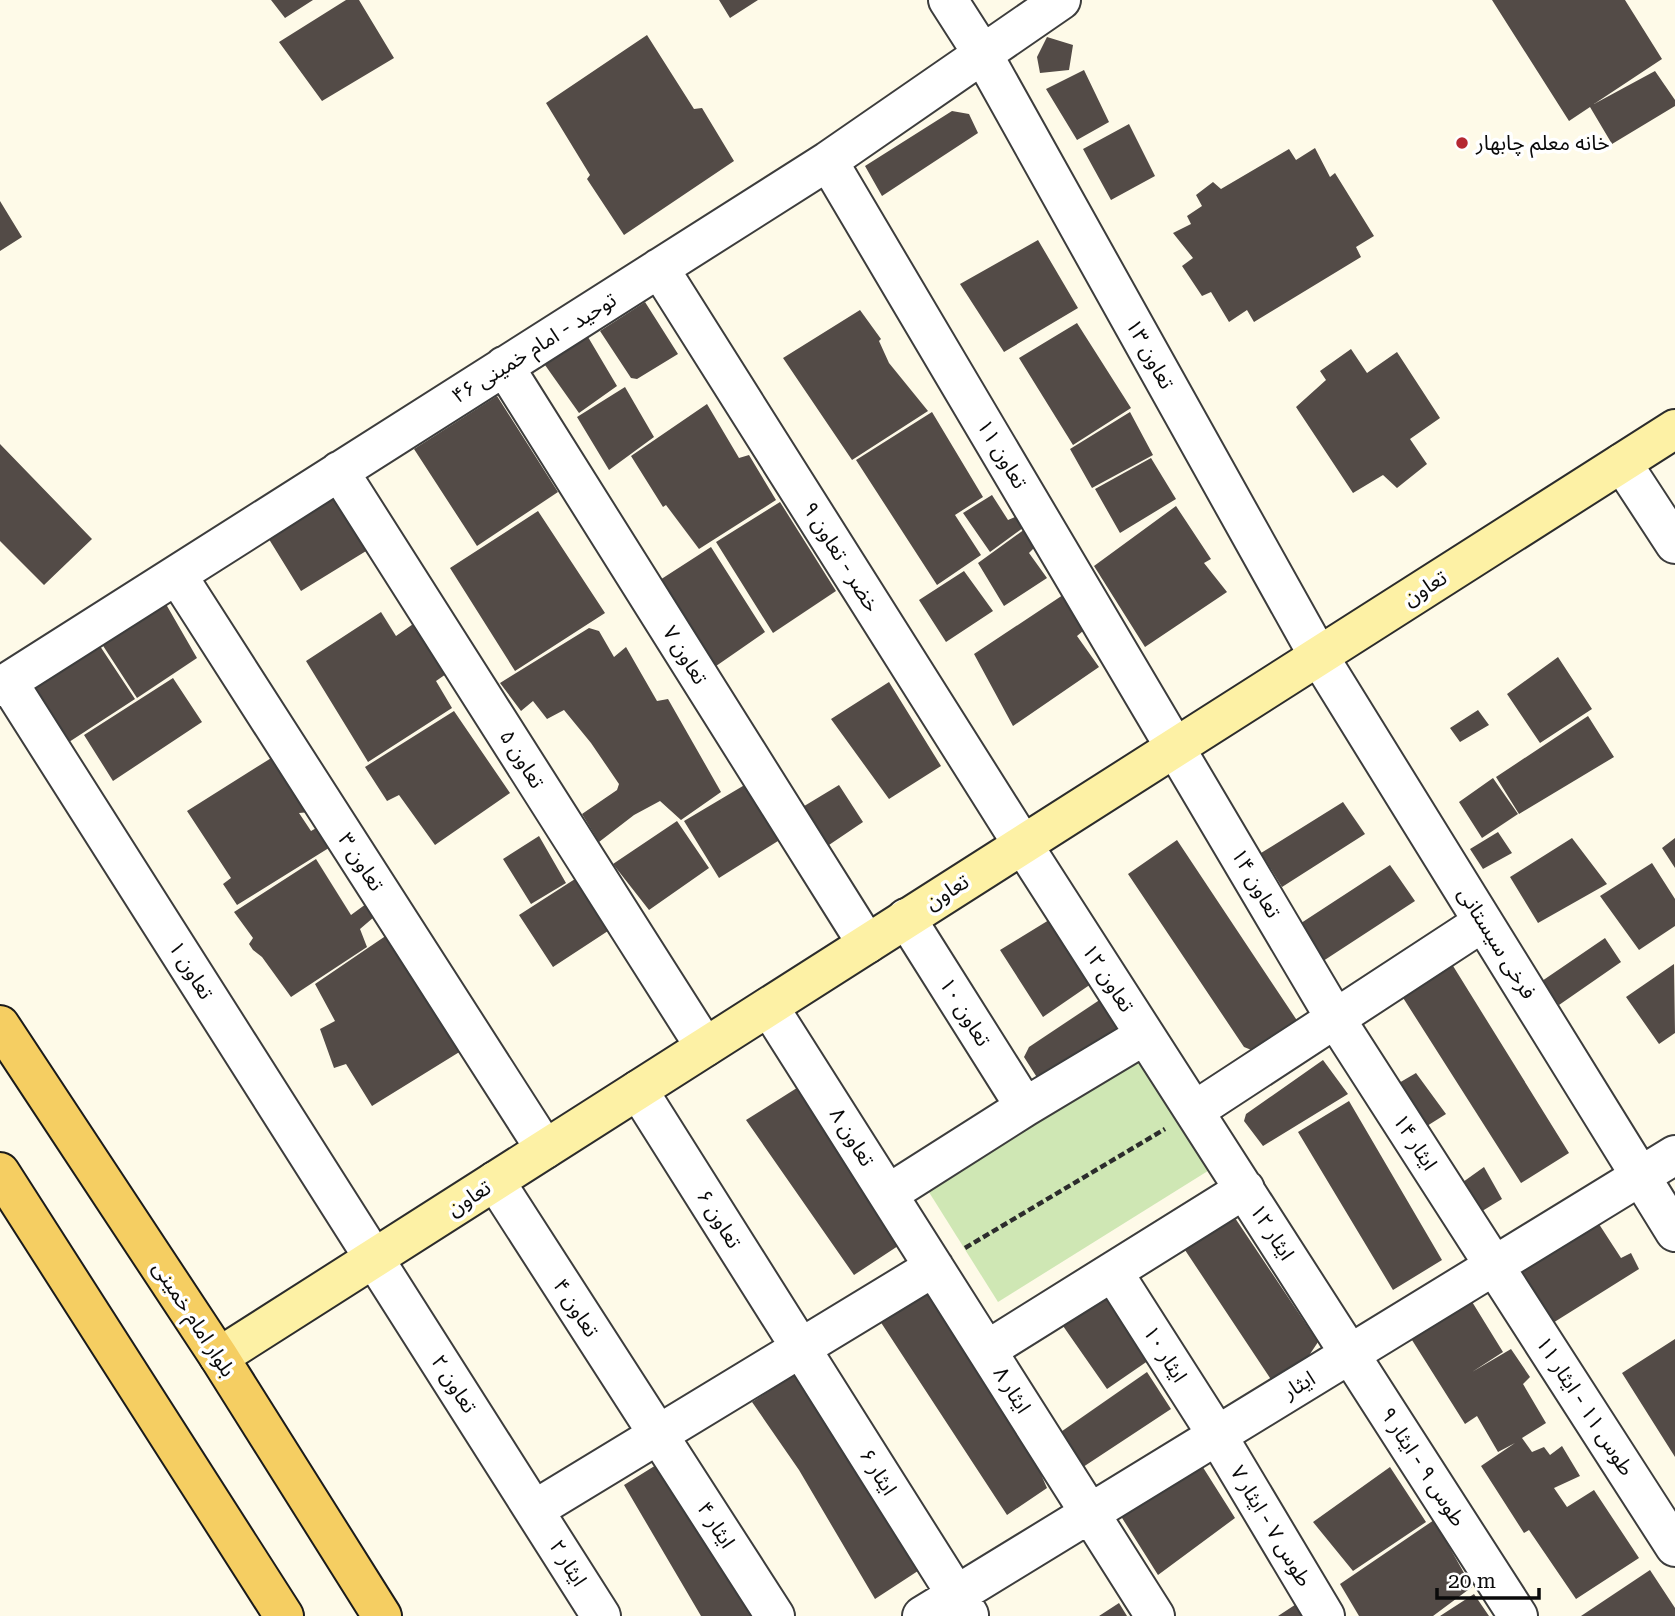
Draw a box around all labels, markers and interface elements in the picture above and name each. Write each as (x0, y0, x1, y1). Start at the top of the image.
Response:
place label: خانه معلم چابهار (1475, 131, 1610, 158)
marker: خانه معلم چابهار (1454, 135, 1470, 151)
street label: توحید - امام خمینی ۴۶ (447, 288, 623, 412)
street label: تعاون ۱۳ (1121, 315, 1179, 393)
street label: تعاون ۱۱ (972, 415, 1032, 493)
street label: خضر - تعاون ۹ (798, 498, 884, 616)
street label: تعاون (1399, 565, 1451, 611)
street label: تعاون ۷ (658, 621, 712, 689)
street label: تعاون ۵ (495, 725, 549, 793)
street label: تعاون ۳ (333, 828, 389, 896)
street label: تعاون ۱۴ (1226, 844, 1286, 922)
street label: تعاون (921, 869, 973, 915)
street label: فرخی سیستانی (1453, 883, 1541, 1003)
street label: تعاون ۱ (164, 936, 218, 1004)
street label: تعاون ۱۲ (1077, 939, 1139, 1017)
street label: تعاون ۱۰ (935, 973, 995, 1051)
street label: تعاون ۸ (825, 1103, 879, 1171)
street label: ایثار ۱۴ (1388, 1109, 1442, 1175)
street label: تعاون (443, 1175, 495, 1221)
street label: تعاون ۶ (692, 1185, 746, 1253)
street label: ایثار ۱۲ (1245, 1199, 1299, 1265)
street label: بلوار امام خمینی (144, 1257, 240, 1383)
street label: تعاون ۴ (548, 1274, 604, 1342)
street label: ایثار ۱۰ (1138, 1321, 1192, 1387)
street label: طوس ۱۱ - ایثار ۱۱ (1531, 1332, 1639, 1480)
street label: تعاون ۲ (426, 1350, 482, 1418)
street label: ایثار ۸ (989, 1362, 1035, 1418)
street label: ایثار (1278, 1366, 1319, 1404)
street label: طوس ۹ - ایثار ۹ (1376, 1403, 1470, 1531)
street label: ایثار ۶ (855, 1444, 901, 1500)
street label: طوس ۷ - ایثار ۷ (1225, 1461, 1317, 1591)
street label: ایثار ۴ (692, 1497, 740, 1553)
street label: ایثار ۲ (545, 1535, 591, 1591)
scale bar (1437, 1556, 1538, 1600)
text: 20 m (1448, 1569, 1496, 1593)

